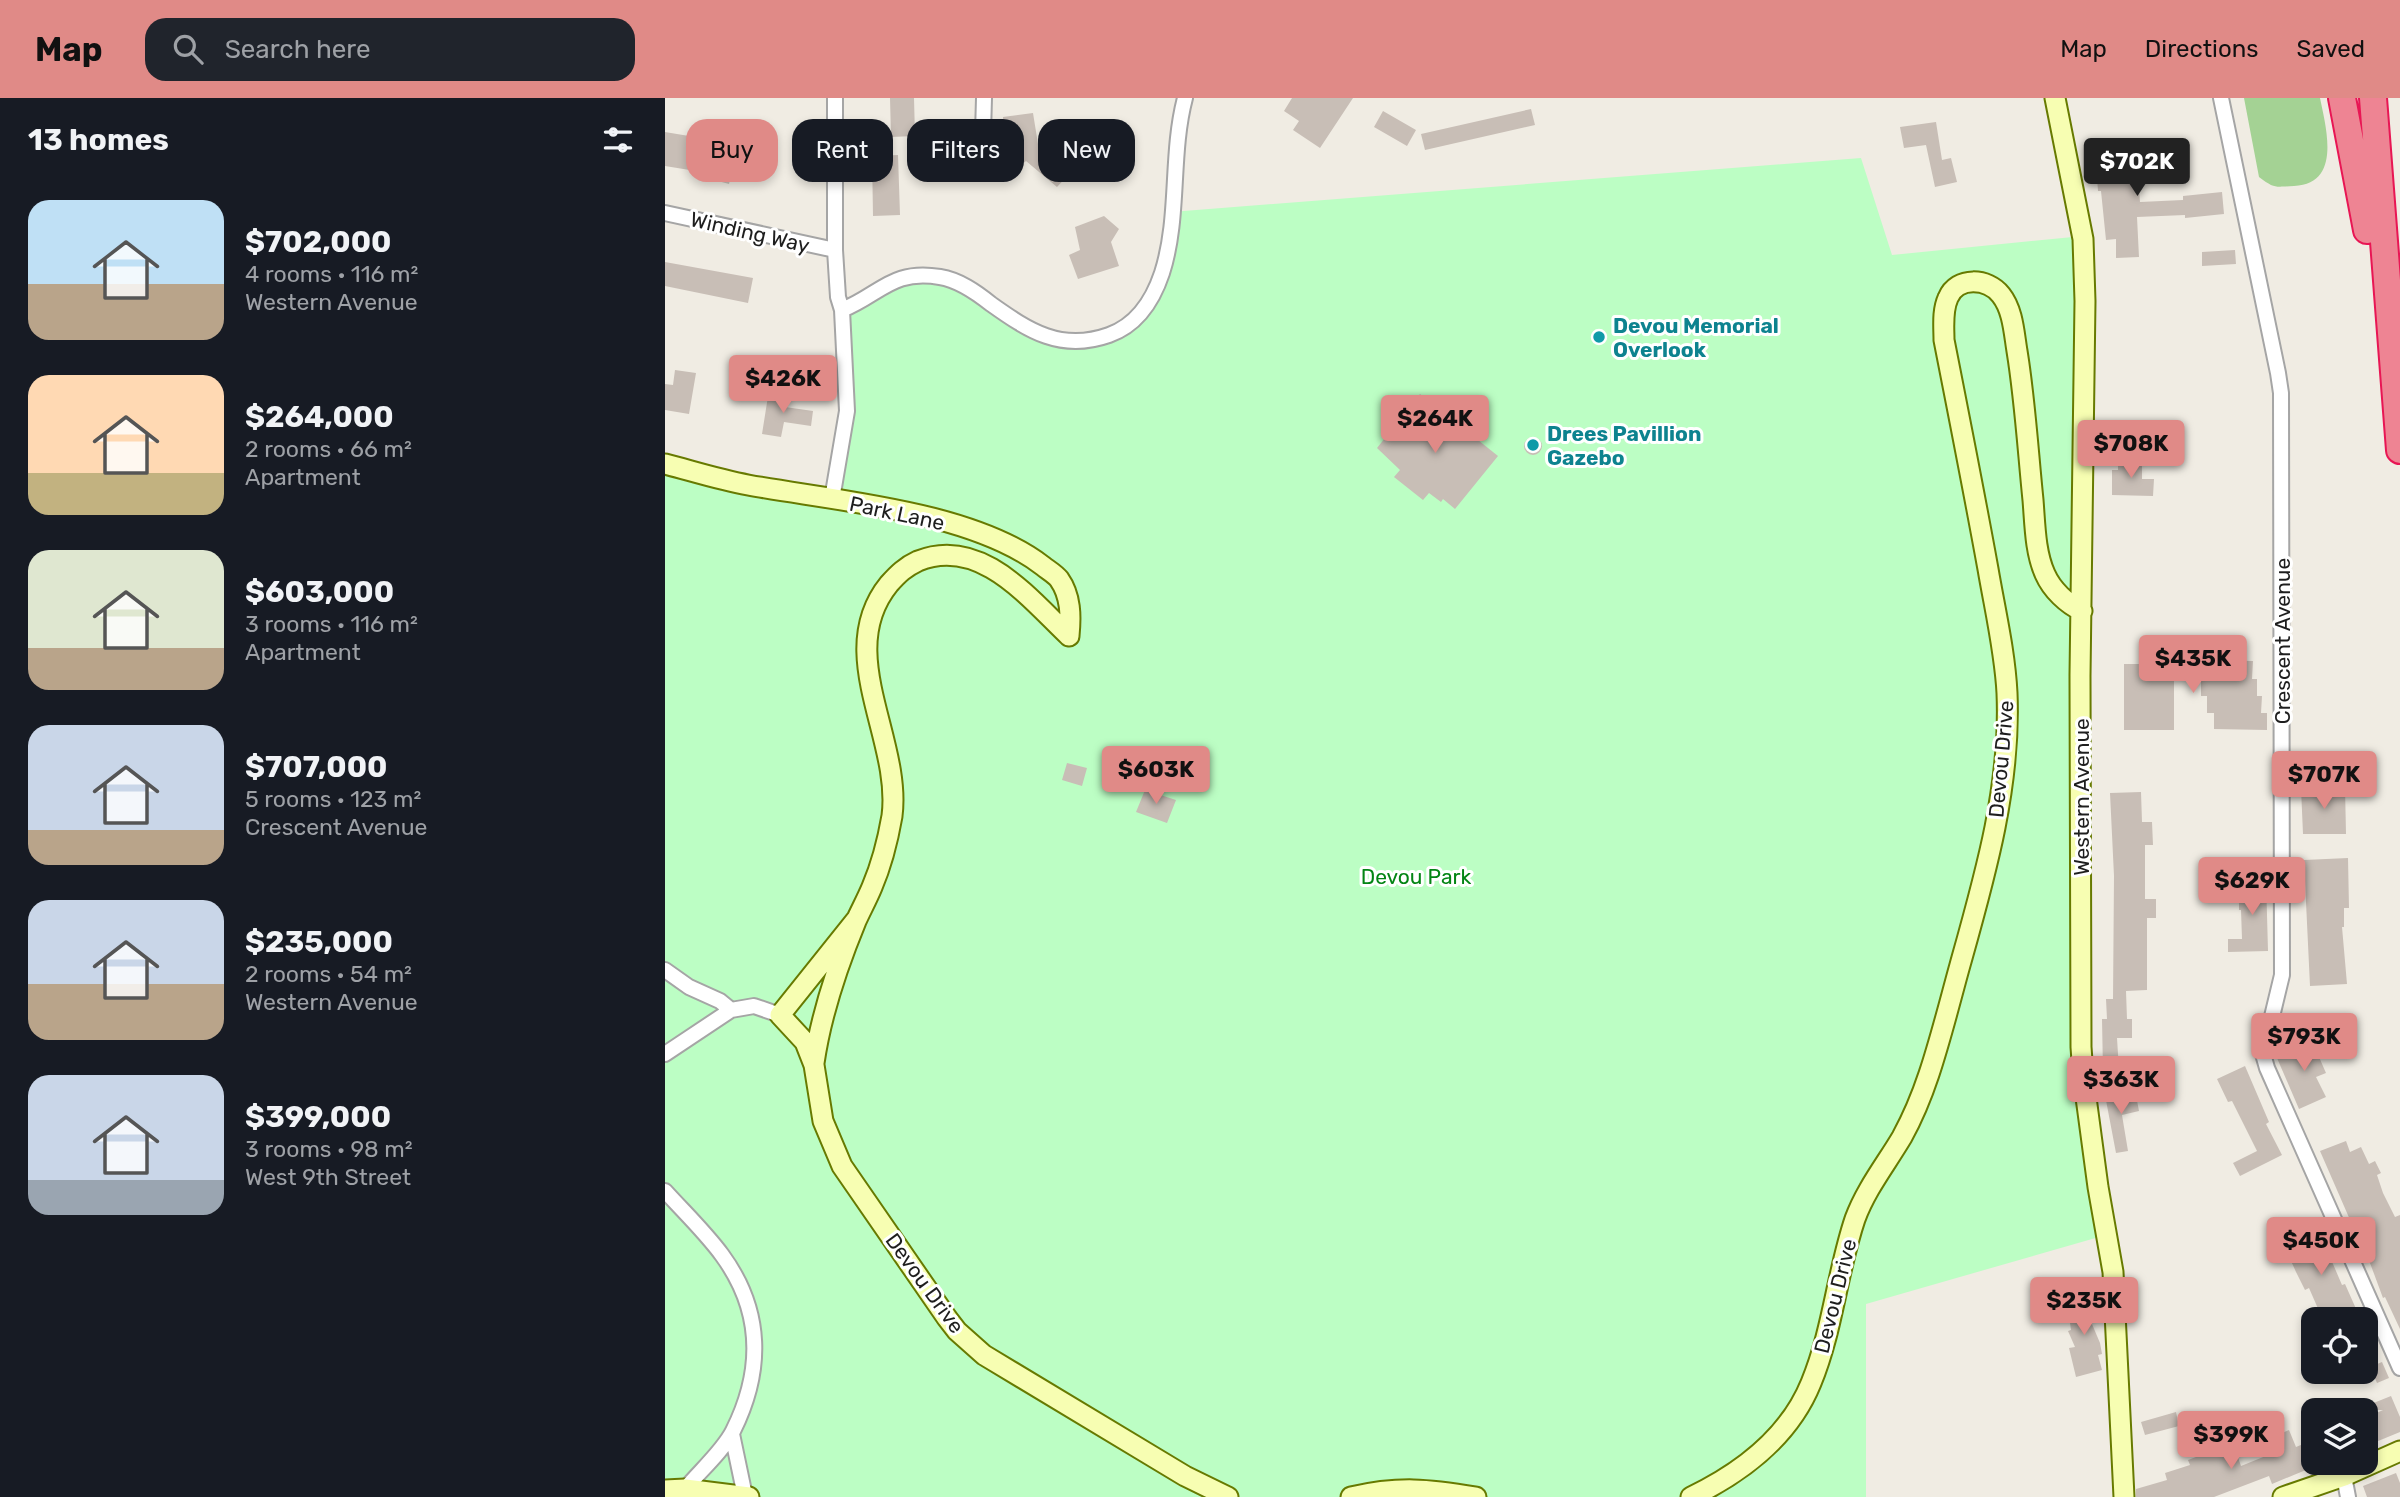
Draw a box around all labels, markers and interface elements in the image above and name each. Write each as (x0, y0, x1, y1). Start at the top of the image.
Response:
search box (145, 18, 635, 81)
text: Map (35, 30, 103, 69)
icon: search (169, 30, 207, 68)
text: Search here (225, 34, 370, 65)
text: Map (2060, 35, 2107, 63)
text: Directions (2145, 35, 2258, 63)
text: Saved (2296, 35, 2365, 63)
chip: Buy (686, 119, 778, 182)
chip: Rent (792, 119, 893, 182)
chip: Filters (907, 119, 1024, 182)
chip: New (1038, 119, 1135, 182)
icon: filters (599, 121, 637, 159)
text: 13 homes (28, 122, 169, 158)
pin: $702K (2088, 139, 2186, 198)
text: $702K (2100, 147, 2174, 175)
street label: Winding Way (688, 206, 812, 258)
text: $702,000 (245, 224, 391, 260)
icon: home (84, 228, 168, 312)
text: 4 rooms · 116 m² (245, 260, 418, 288)
text: Western Avenue (245, 288, 418, 316)
place label: Devou Memorial Overlook (1613, 313, 1779, 362)
marker: Devou Memorial Overlook (1591, 329, 1607, 345)
pin: $426K (734, 356, 832, 415)
text: $426K (745, 364, 821, 392)
pin: $264K (1386, 396, 1484, 455)
text: $264,000 (245, 399, 394, 435)
icon: home (84, 403, 168, 487)
text: $264K (1397, 404, 1473, 432)
pin: $708K (2082, 420, 2180, 480)
place label: Drees Pavillion Gazebo (1547, 421, 1701, 470)
text: $708K (2093, 429, 2169, 457)
text: 2 rooms · 66 m² (245, 435, 412, 463)
marker: Drees Pavillion Gazebo (1525, 437, 1541, 453)
text: Apartment (245, 463, 361, 491)
street label: Park Lane (847, 491, 947, 535)
street label: Crescent Avenue (2270, 558, 2295, 724)
text: $603,000 (245, 574, 394, 610)
icon: home (84, 578, 168, 662)
text: 3 rooms · 116 m² (245, 610, 418, 638)
pin: $435K (2144, 636, 2242, 695)
text: Apartment (245, 638, 361, 666)
text: $435K (2155, 644, 2231, 672)
street label: Devou Drive (1983, 699, 2019, 819)
street label: Western Avenue (2069, 718, 2094, 876)
pin: $603K (1107, 746, 1205, 806)
text: $707,000 (245, 749, 387, 785)
pin: $707K (2275, 752, 2373, 811)
icon: home (84, 753, 168, 837)
text: $603K (1118, 755, 1194, 783)
text: $707K (2288, 760, 2360, 788)
text: 5 rooms · 123 m² (245, 785, 421, 813)
text: Crescent Avenue (245, 813, 427, 841)
pin: $629K (2203, 858, 2301, 917)
park label: Devou Park (1361, 864, 1471, 889)
text: $629K (2214, 866, 2290, 894)
text: $235,000 (245, 924, 393, 960)
icon: home (84, 928, 168, 1012)
text: 2 rooms · 54 m² (245, 960, 412, 988)
text: Western Avenue (245, 988, 418, 1016)
pin: $793K (2255, 1014, 2353, 1073)
text: $793K (2267, 1022, 2341, 1050)
pin: $363K (2072, 1056, 2170, 1116)
text: $363K (2083, 1065, 2159, 1093)
text: $399,000 (245, 1099, 391, 1135)
icon: home (84, 1103, 168, 1187)
text: 3 rooms · 98 m² (245, 1135, 413, 1163)
text: West 9th Street (245, 1163, 411, 1191)
pin: $450K (2272, 1218, 2370, 1277)
text: $450K (2283, 1226, 2359, 1254)
street label: Devou Drive (880, 1228, 970, 1338)
street label: Devou Drive (1809, 1236, 1861, 1356)
pin: $235K (2035, 1278, 2133, 1337)
text: $235K (2046, 1286, 2122, 1314)
map controls (2301, 1307, 2378, 1475)
button: locate (2301, 1307, 2378, 1384)
button: layers (2301, 1398, 2378, 1475)
pin: $399K (2182, 1412, 2280, 1471)
text: $399K (2193, 1420, 2269, 1448)

